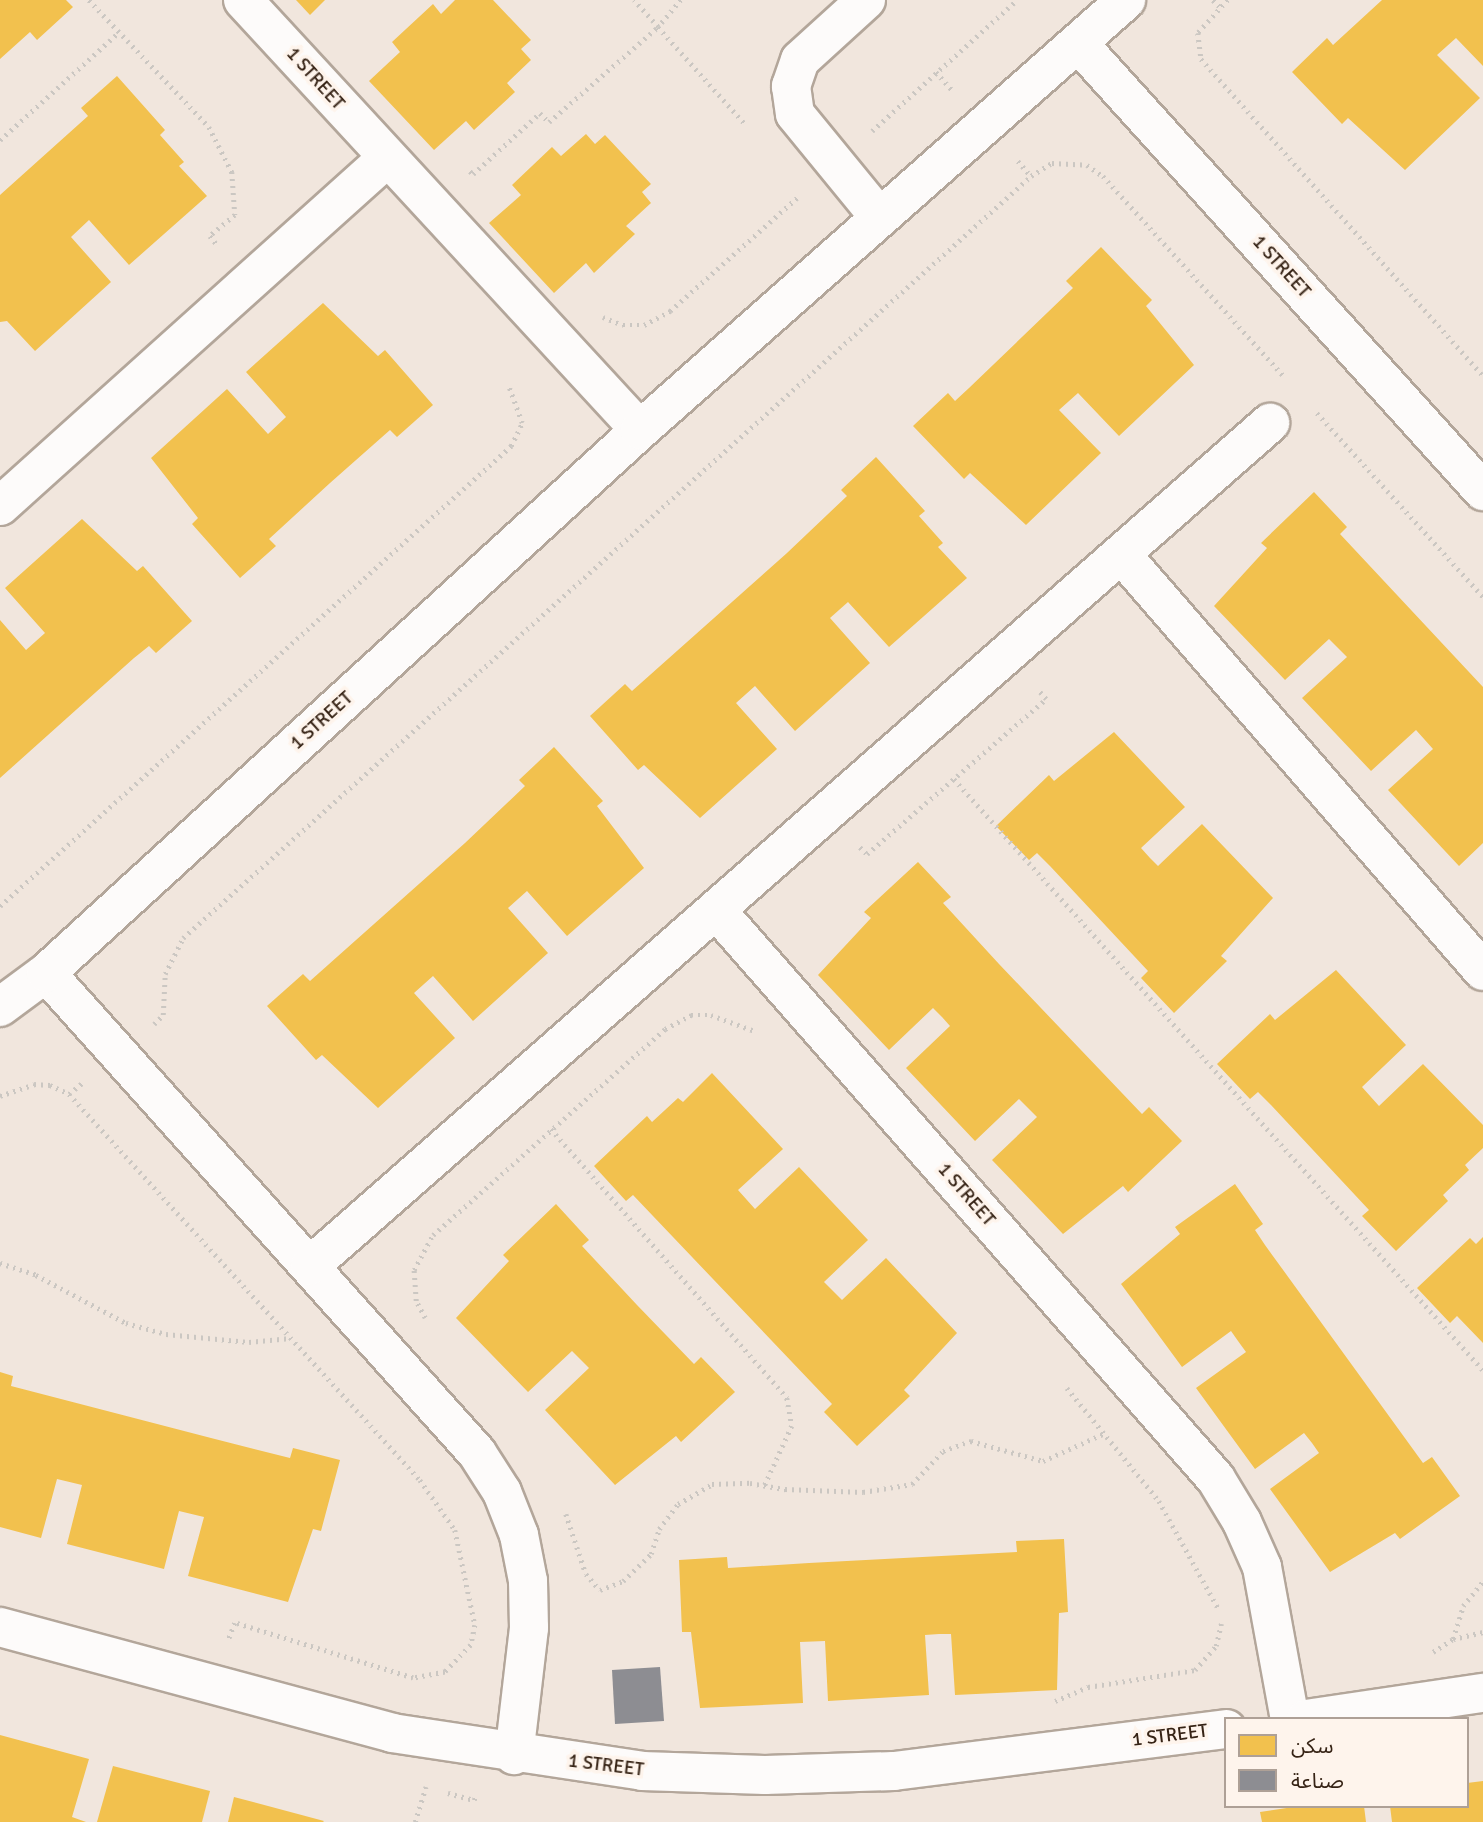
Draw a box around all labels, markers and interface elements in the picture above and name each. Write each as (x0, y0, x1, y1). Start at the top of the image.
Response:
street label: 1 STREET (281, 43, 349, 115)
street label: 1 STREET (1247, 231, 1315, 303)
street label: 1 STREET (286, 687, 358, 755)
street label: 1 STREET (932, 1159, 1000, 1231)
legend (1224, 1717, 1469, 1808)
street label: 1 STREET (1131, 1720, 1209, 1752)
text: سكن (1291, 1733, 1333, 1759)
street label: 1 STREET (567, 1750, 645, 1782)
text: صناعة (1291, 1768, 1344, 1794)

